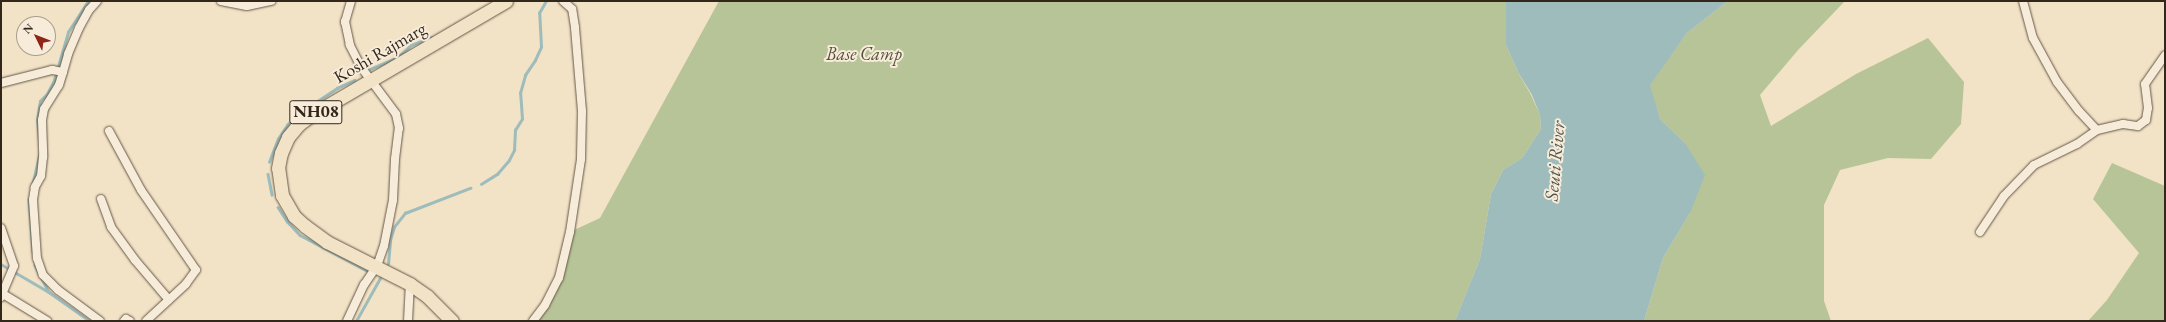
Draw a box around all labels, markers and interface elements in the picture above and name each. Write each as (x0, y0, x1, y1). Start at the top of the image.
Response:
north arrow (16, 16, 56, 56)
street label: Koshi Rajmarg (330, 18, 430, 88)
text: N (20, 20, 36, 37)
park label: Base Camp (826, 43, 902, 65)
road number: NH08 (289, 97, 343, 127)
water label: Seuti River (1540, 120, 1570, 202)

